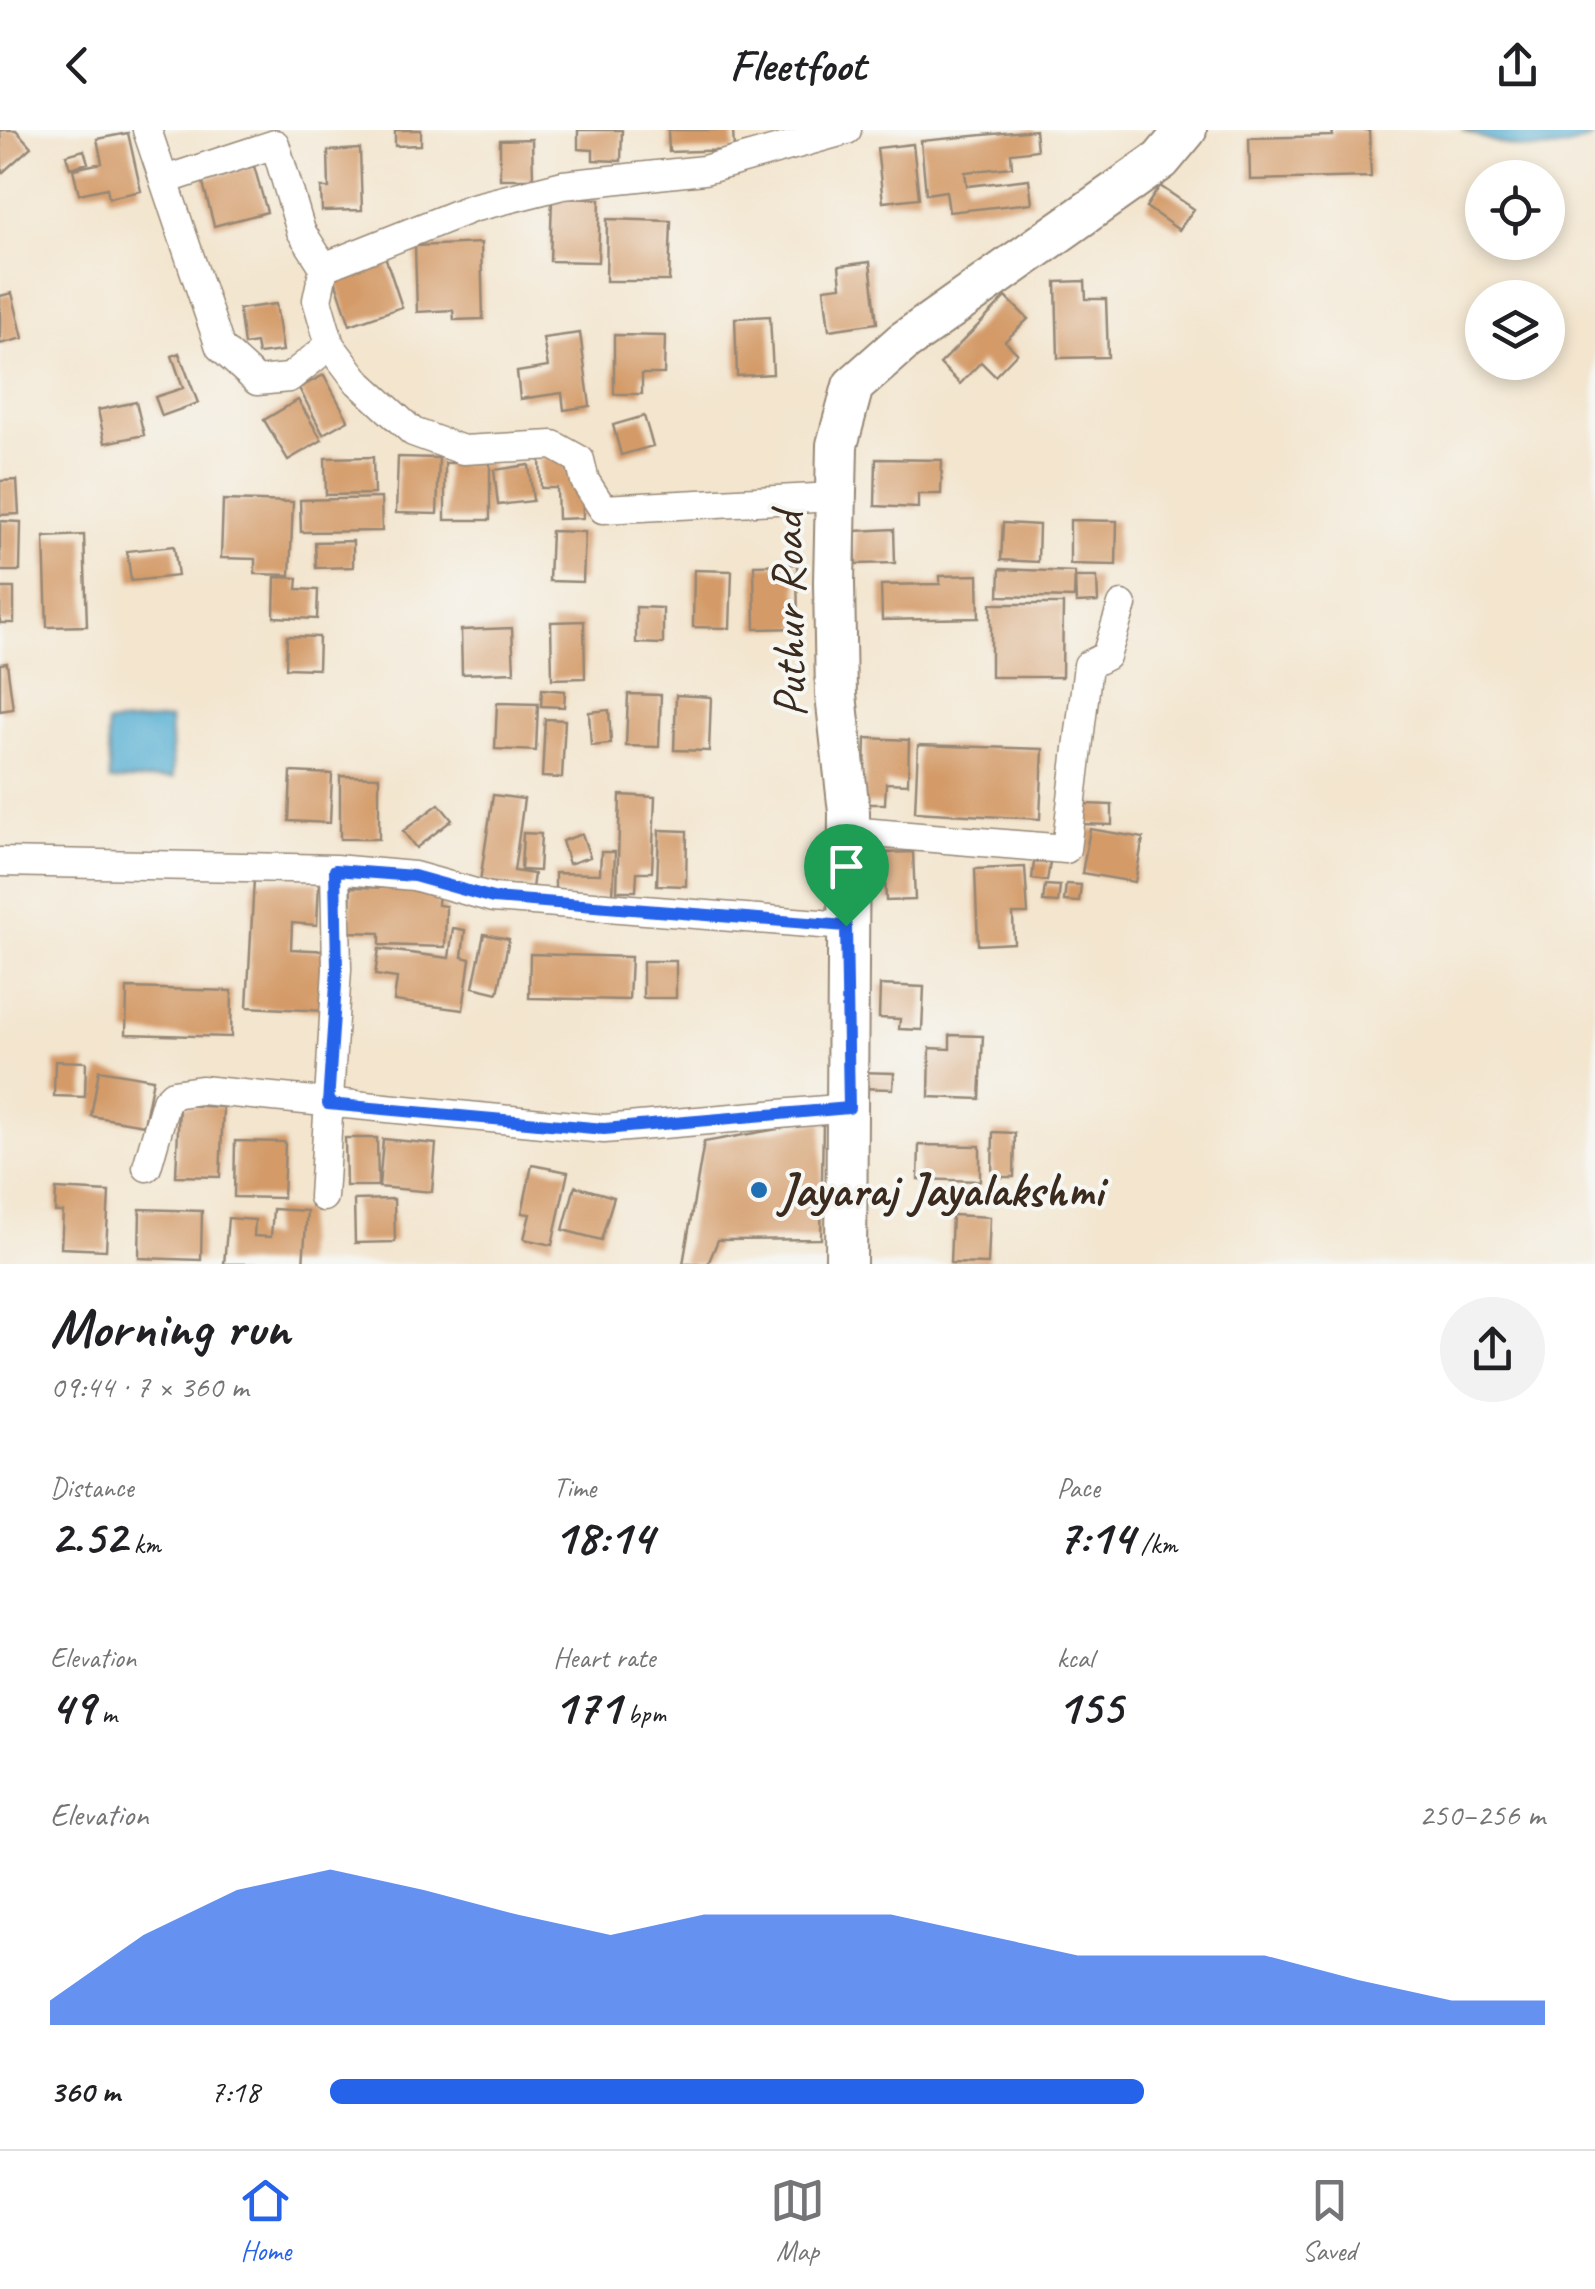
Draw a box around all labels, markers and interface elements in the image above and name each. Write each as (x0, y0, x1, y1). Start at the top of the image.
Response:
text: Fleetfoot (730, 37, 865, 94)
icon: back (50, 38, 105, 93)
icon: share (1490, 38, 1545, 93)
map controls (1465, 160, 1565, 380)
button: locate (1465, 160, 1565, 260)
button: layers (1465, 280, 1565, 380)
street label: Puthur Road (756, 505, 820, 718)
pin (804, 824, 889, 927)
icon: arrive (819, 839, 874, 894)
place label: Jayaraj Jayalakshmi (776, 1160, 1108, 1220)
marker: Jayaraj Jayalakshmi (748, 1179, 770, 1201)
text: Morning run (50, 1293, 290, 1363)
button: share (1440, 1297, 1545, 1402)
text: 09:44 · 7 × 360 m (50, 1366, 248, 1407)
text: Distance (50, 1470, 134, 1505)
text: Time (553, 1470, 596, 1505)
text: Pace (1057, 1470, 1100, 1505)
text: 2.52 (50, 1505, 127, 1568)
text: 18:14 (553, 1505, 653, 1568)
text: 7:14 (1057, 1505, 1134, 1568)
text: km (127, 1526, 161, 1561)
text: /km (1134, 1526, 1177, 1561)
text: Elevation (50, 1640, 136, 1675)
text: Heart rate (553, 1640, 655, 1675)
text: kcal (1057, 1640, 1094, 1675)
text: 49 (50, 1675, 94, 1738)
text: 171 (553, 1675, 621, 1738)
text: 155 (1057, 1675, 1123, 1738)
text: m (94, 1696, 117, 1731)
text: bpm (621, 1696, 666, 1731)
text: Elevation (50, 1794, 148, 1835)
text: 250–256 m (1419, 1794, 1545, 1835)
text: 360 m (50, 2071, 120, 2112)
text: 7:18 (210, 2071, 260, 2112)
tab: Home (238, 2173, 293, 2268)
tab: Map (770, 2173, 825, 2268)
tab: Saved (1302, 2173, 1357, 2268)

